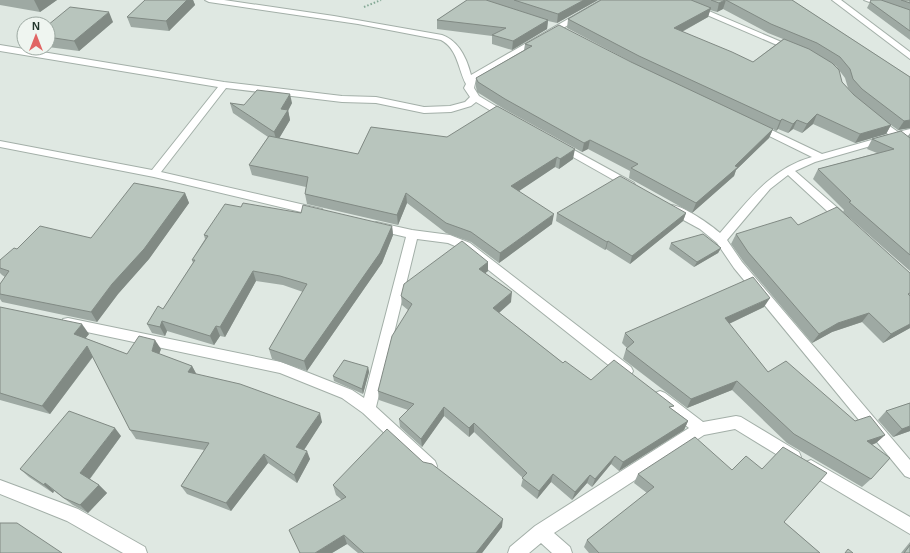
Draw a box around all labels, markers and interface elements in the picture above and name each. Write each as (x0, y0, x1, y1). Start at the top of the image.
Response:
north arrow (16, 16, 56, 56)
text: N (32, 20, 40, 32)

